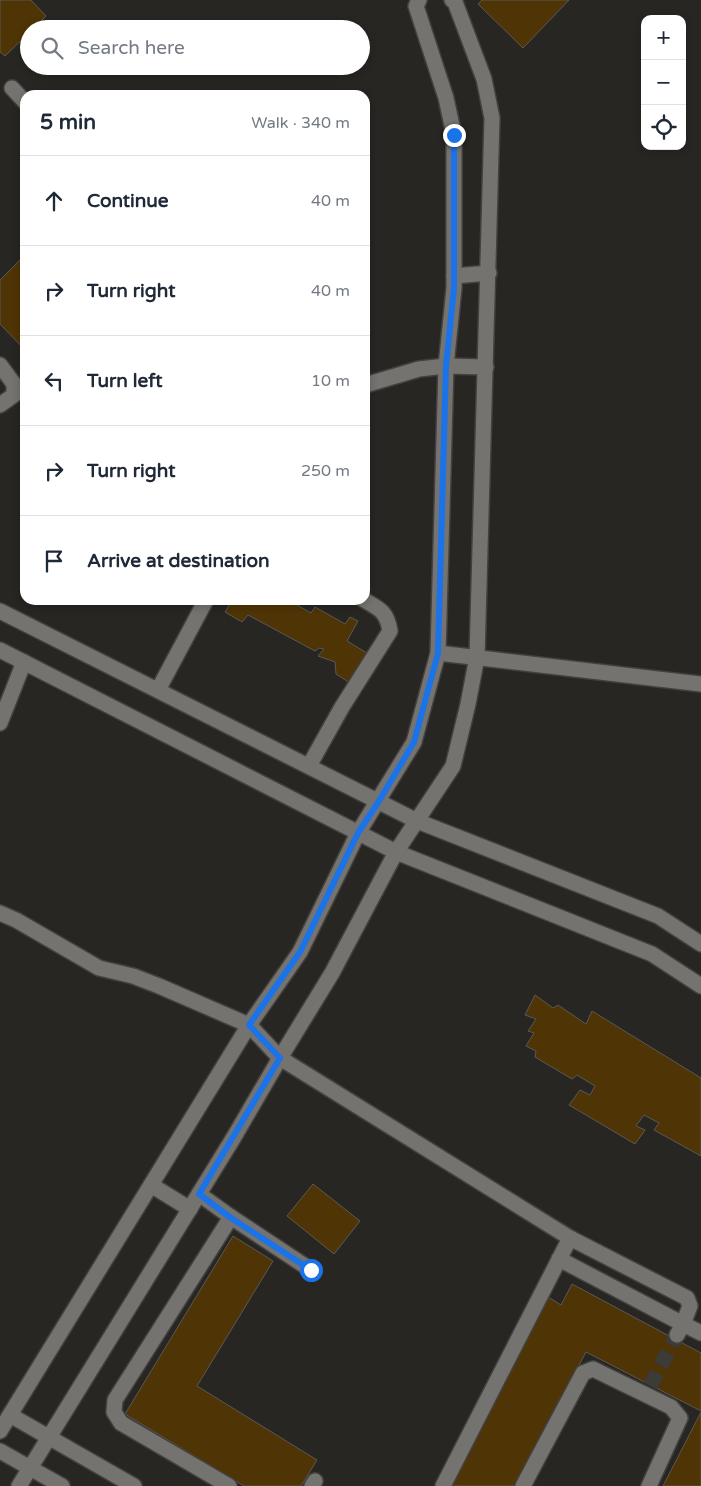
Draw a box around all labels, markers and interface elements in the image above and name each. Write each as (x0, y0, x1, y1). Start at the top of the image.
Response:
map controls (641, 15, 686, 150)
button: + (641, 15, 686, 60)
search box (20, 20, 370, 75)
icon: search (38, 34, 66, 62)
text: Search here (78, 37, 185, 59)
button: − (641, 60, 686, 105)
button: locate (641, 105, 686, 150)
text: 5 min (40, 110, 96, 135)
text: Walk · 340 m (251, 113, 350, 133)
route end (443, 124, 466, 147)
icon: ahead (40, 187, 68, 215)
text: Continue (87, 190, 169, 212)
text: 40 m (311, 191, 350, 211)
icon: right (40, 277, 68, 305)
text: Turn right (87, 280, 175, 302)
text: 40 m (311, 281, 350, 301)
icon: left (40, 367, 68, 395)
text: Turn left (87, 370, 163, 392)
text: 10 m (311, 371, 350, 391)
icon: right (40, 457, 68, 485)
text: Turn right (87, 460, 175, 482)
text: 250 m (301, 461, 350, 481)
icon: arrive (40, 547, 68, 575)
text: Arrive at destination (87, 550, 270, 572)
route start (300, 1259, 323, 1282)

